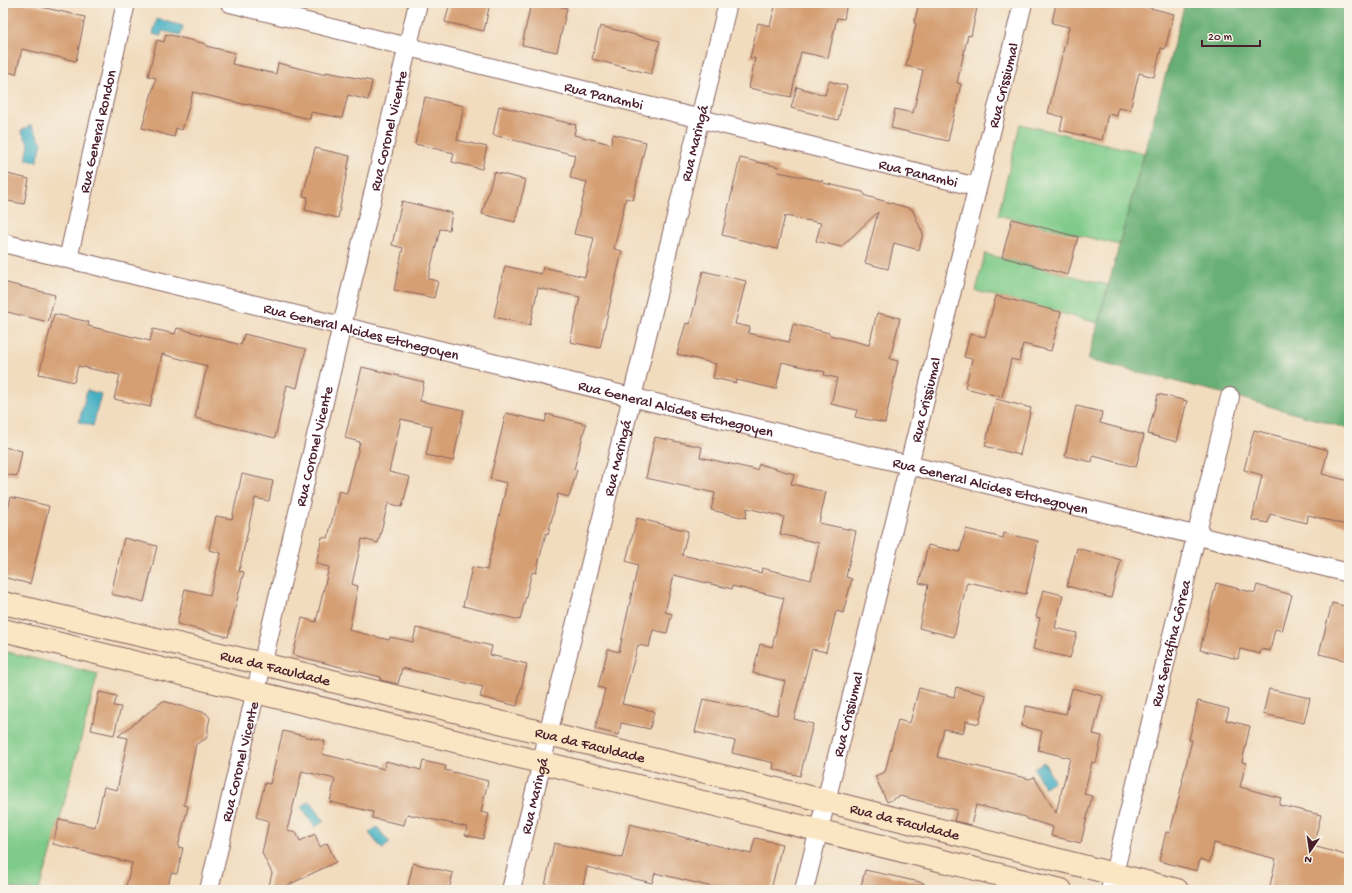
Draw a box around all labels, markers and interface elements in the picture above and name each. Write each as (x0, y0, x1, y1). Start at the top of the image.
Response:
scale bar (1202, 22, 1260, 48)
text: 20 m (1208, 31, 1233, 45)
street label: Rua Crissiumal (985, 41, 1024, 130)
street label: Rua General Rondon (76, 68, 122, 195)
street label: Rua Coronel Vicente (367, 69, 413, 193)
street label: Rua Panambi (562, 79, 645, 115)
street label: Rua Maringá (678, 103, 714, 184)
street label: Rua Panambi (877, 156, 959, 193)
street label: Rua General Alcides Etchegoyen (261, 300, 460, 365)
street label: Rua Crissiumal (908, 356, 946, 445)
street label: Rua General Alcides Etchegoyen (576, 377, 775, 443)
street label: Rua Coronel Vicente (293, 384, 338, 509)
street label: Rua Maringá (601, 418, 637, 498)
street label: Rua General Alcides Etchegoyen (891, 454, 1090, 520)
street label: Rua Serrafina Côrrea (1148, 578, 1196, 709)
street label: Rua da Faculdade (218, 647, 332, 691)
street label: Rua Crissiumal (830, 670, 869, 759)
street label: Rua Coronel Vicente (218, 700, 264, 824)
street label: Rua da Faculdade (533, 724, 647, 768)
street label: Rua Maringá (518, 756, 554, 836)
street label: Rua da Faculdade (848, 800, 962, 846)
north arrow (1290, 831, 1330, 871)
text: N (1303, 852, 1313, 865)

